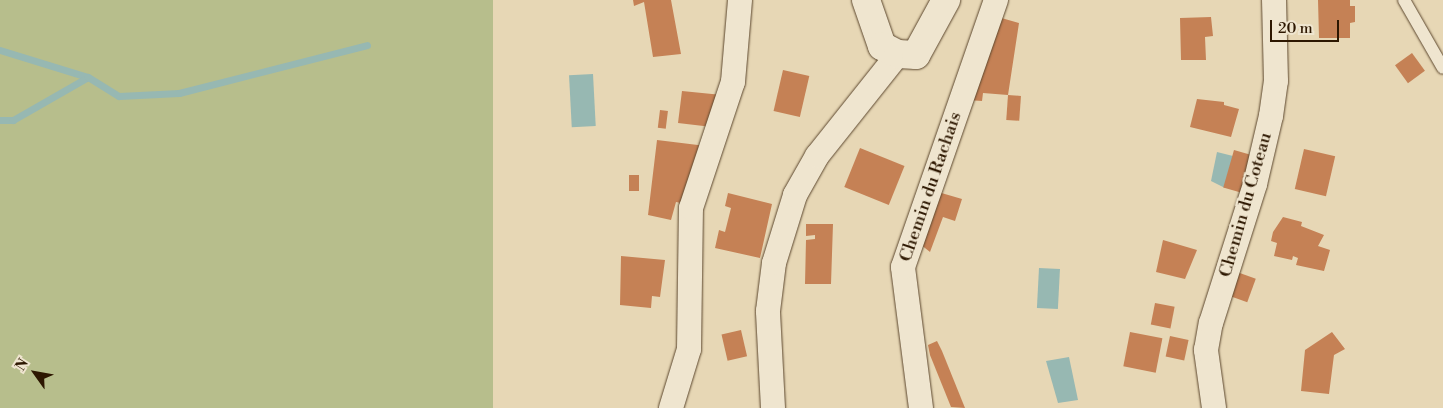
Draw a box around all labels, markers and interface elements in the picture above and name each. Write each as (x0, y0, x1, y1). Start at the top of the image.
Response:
scale bar (1273, 10, 1342, 42)
text: 20 m (1278, 19, 1313, 38)
street label: Chemin du Rachais (895, 109, 967, 265)
street label: Chemin du Coteau (1215, 130, 1277, 280)
north arrow (10, 348, 60, 398)
text: N (12, 356, 33, 375)

